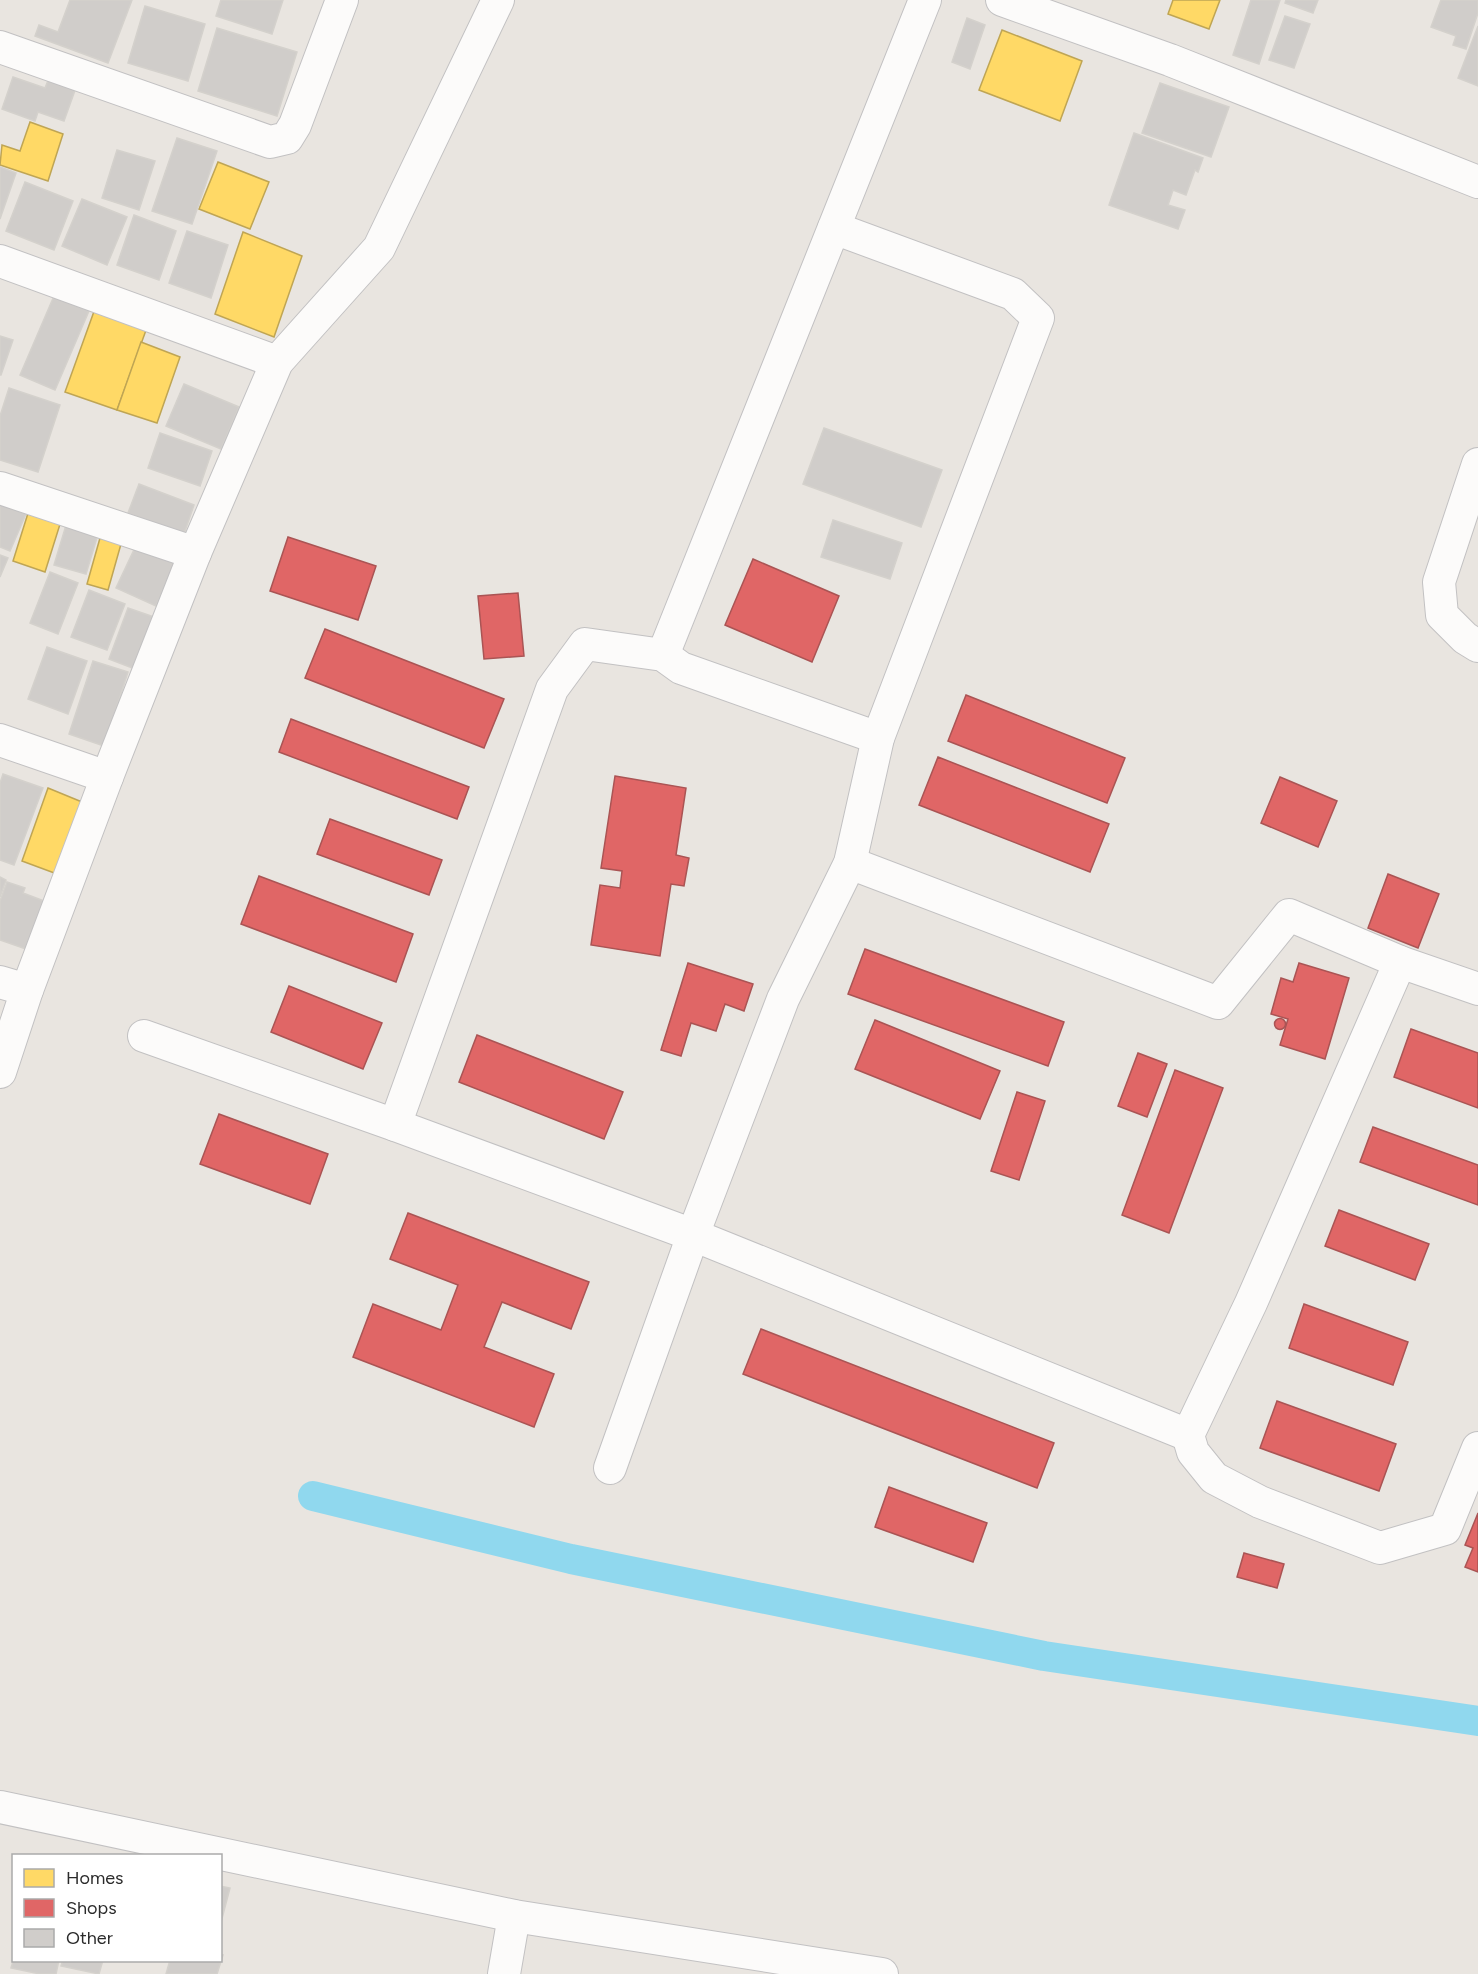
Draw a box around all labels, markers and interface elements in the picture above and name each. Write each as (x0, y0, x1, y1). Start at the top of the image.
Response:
legend (12, 1854, 222, 1962)
text: Homes (66, 1867, 124, 1889)
text: Shops (66, 1897, 117, 1919)
text: Other (66, 1927, 113, 1949)

